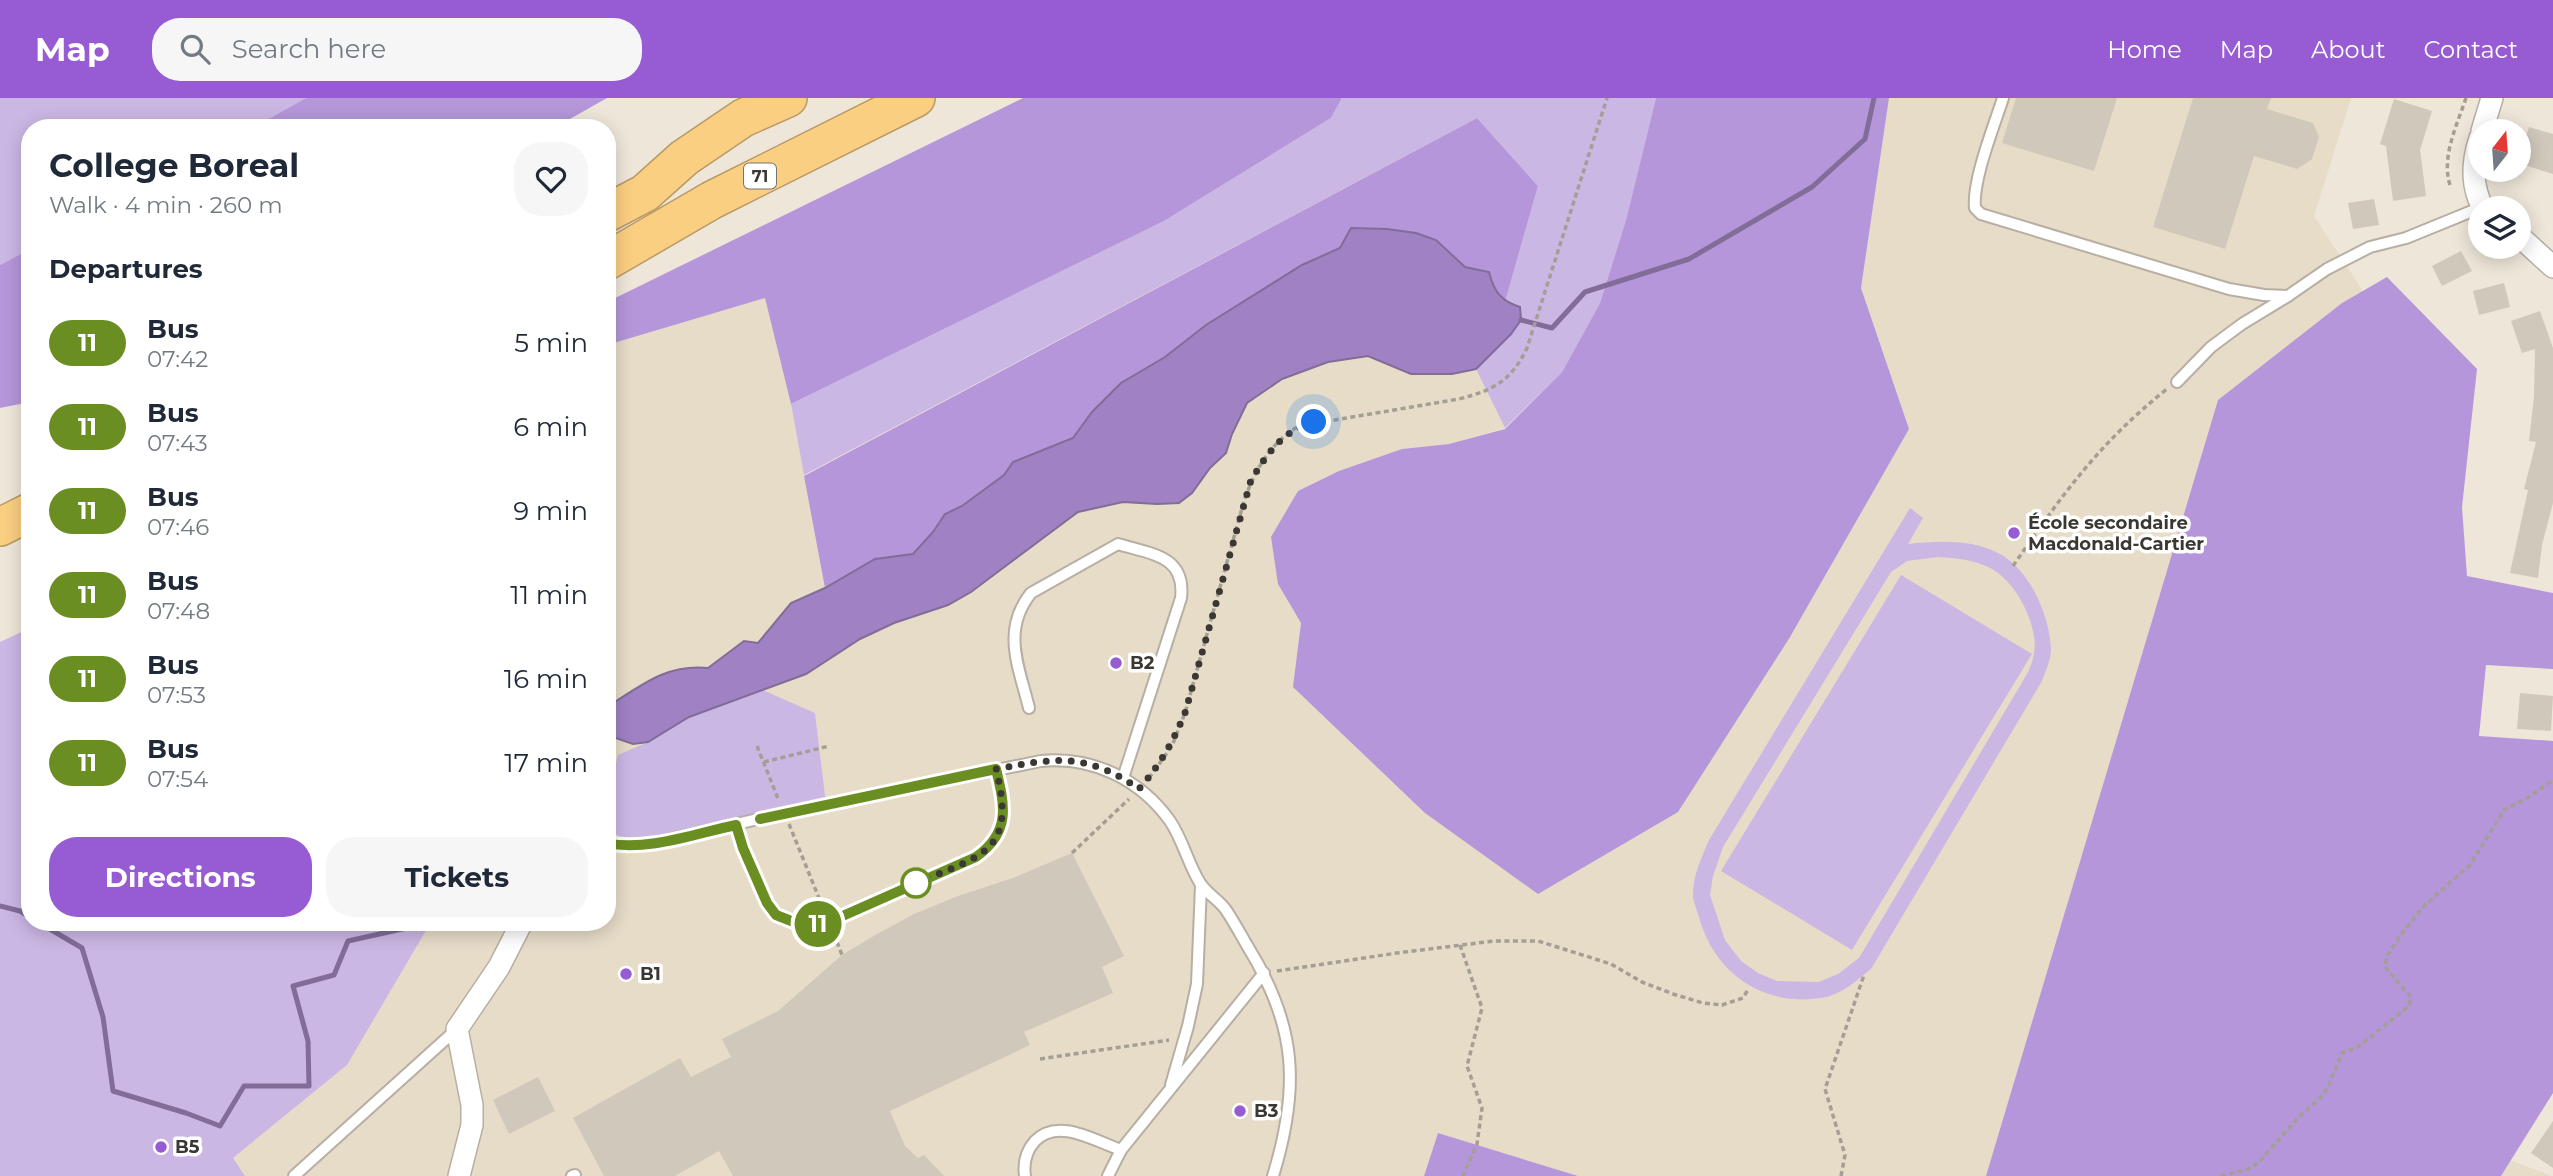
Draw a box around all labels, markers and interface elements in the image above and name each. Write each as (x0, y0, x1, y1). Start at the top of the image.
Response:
search box (152, 18, 642, 81)
text: Map (35, 29, 110, 69)
icon: search (176, 30, 214, 68)
text: Search here (232, 33, 386, 65)
text: Home (2107, 35, 2182, 64)
text: Map (2220, 35, 2273, 64)
text: About (2311, 35, 2385, 64)
text: Contact (2423, 35, 2518, 64)
north arrow (2468, 119, 2530, 182)
map controls (2468, 119, 2531, 259)
button: heart (514, 142, 588, 216)
text: College Boreal (49, 145, 299, 185)
road number: 71 (744, 164, 776, 188)
text: Walk · 4 min · 260 m (49, 191, 283, 219)
button: layers (2468, 196, 2531, 259)
text: Departures (49, 253, 203, 285)
text: Bus (147, 313, 199, 345)
text: 5 min (514, 327, 588, 359)
text: 11 (78, 328, 97, 357)
text: 07:42 (147, 345, 208, 373)
text: Bus (147, 397, 199, 429)
your location (1296, 404, 1331, 439)
text: 6 min (513, 411, 588, 443)
text: 11 (78, 412, 97, 441)
text: 07:43 (147, 429, 208, 457)
text: Bus (147, 481, 199, 513)
text: 9 min (513, 495, 588, 527)
text: 11 (78, 496, 97, 525)
place label: École secondaire Macdonald-Cartier (2028, 512, 2204, 555)
text: 07:46 (147, 513, 209, 541)
marker: École secondaire Macdonald-Cartier (2006, 525, 2022, 541)
text: Bus (147, 565, 199, 597)
text: 11 min (510, 579, 588, 611)
text: 11 (78, 580, 97, 609)
text: 07:48 (147, 597, 210, 625)
text: Bus (147, 649, 199, 681)
place label: B2 (1130, 652, 1155, 674)
marker: B2 (1108, 655, 1124, 671)
text: 16 min (504, 663, 588, 695)
text: 11 (78, 664, 97, 693)
text: 07:53 (147, 681, 206, 709)
text: Bus (147, 733, 199, 765)
text: 17 min (504, 747, 588, 779)
text: 11 (78, 748, 97, 777)
text: 07:54 (147, 765, 208, 793)
button: Directions (49, 837, 312, 917)
button: Tickets (326, 837, 588, 917)
unlabelled marker (901, 868, 931, 898)
line badge: 11 (786, 901, 850, 947)
text: 11 (809, 909, 827, 938)
place label: B1 (640, 963, 661, 985)
marker: B1 (618, 966, 634, 982)
place label: B3 (1254, 1100, 1279, 1122)
marker: B3 (1232, 1103, 1248, 1119)
place label: B5 (175, 1136, 200, 1158)
marker: B5 (153, 1139, 169, 1155)

